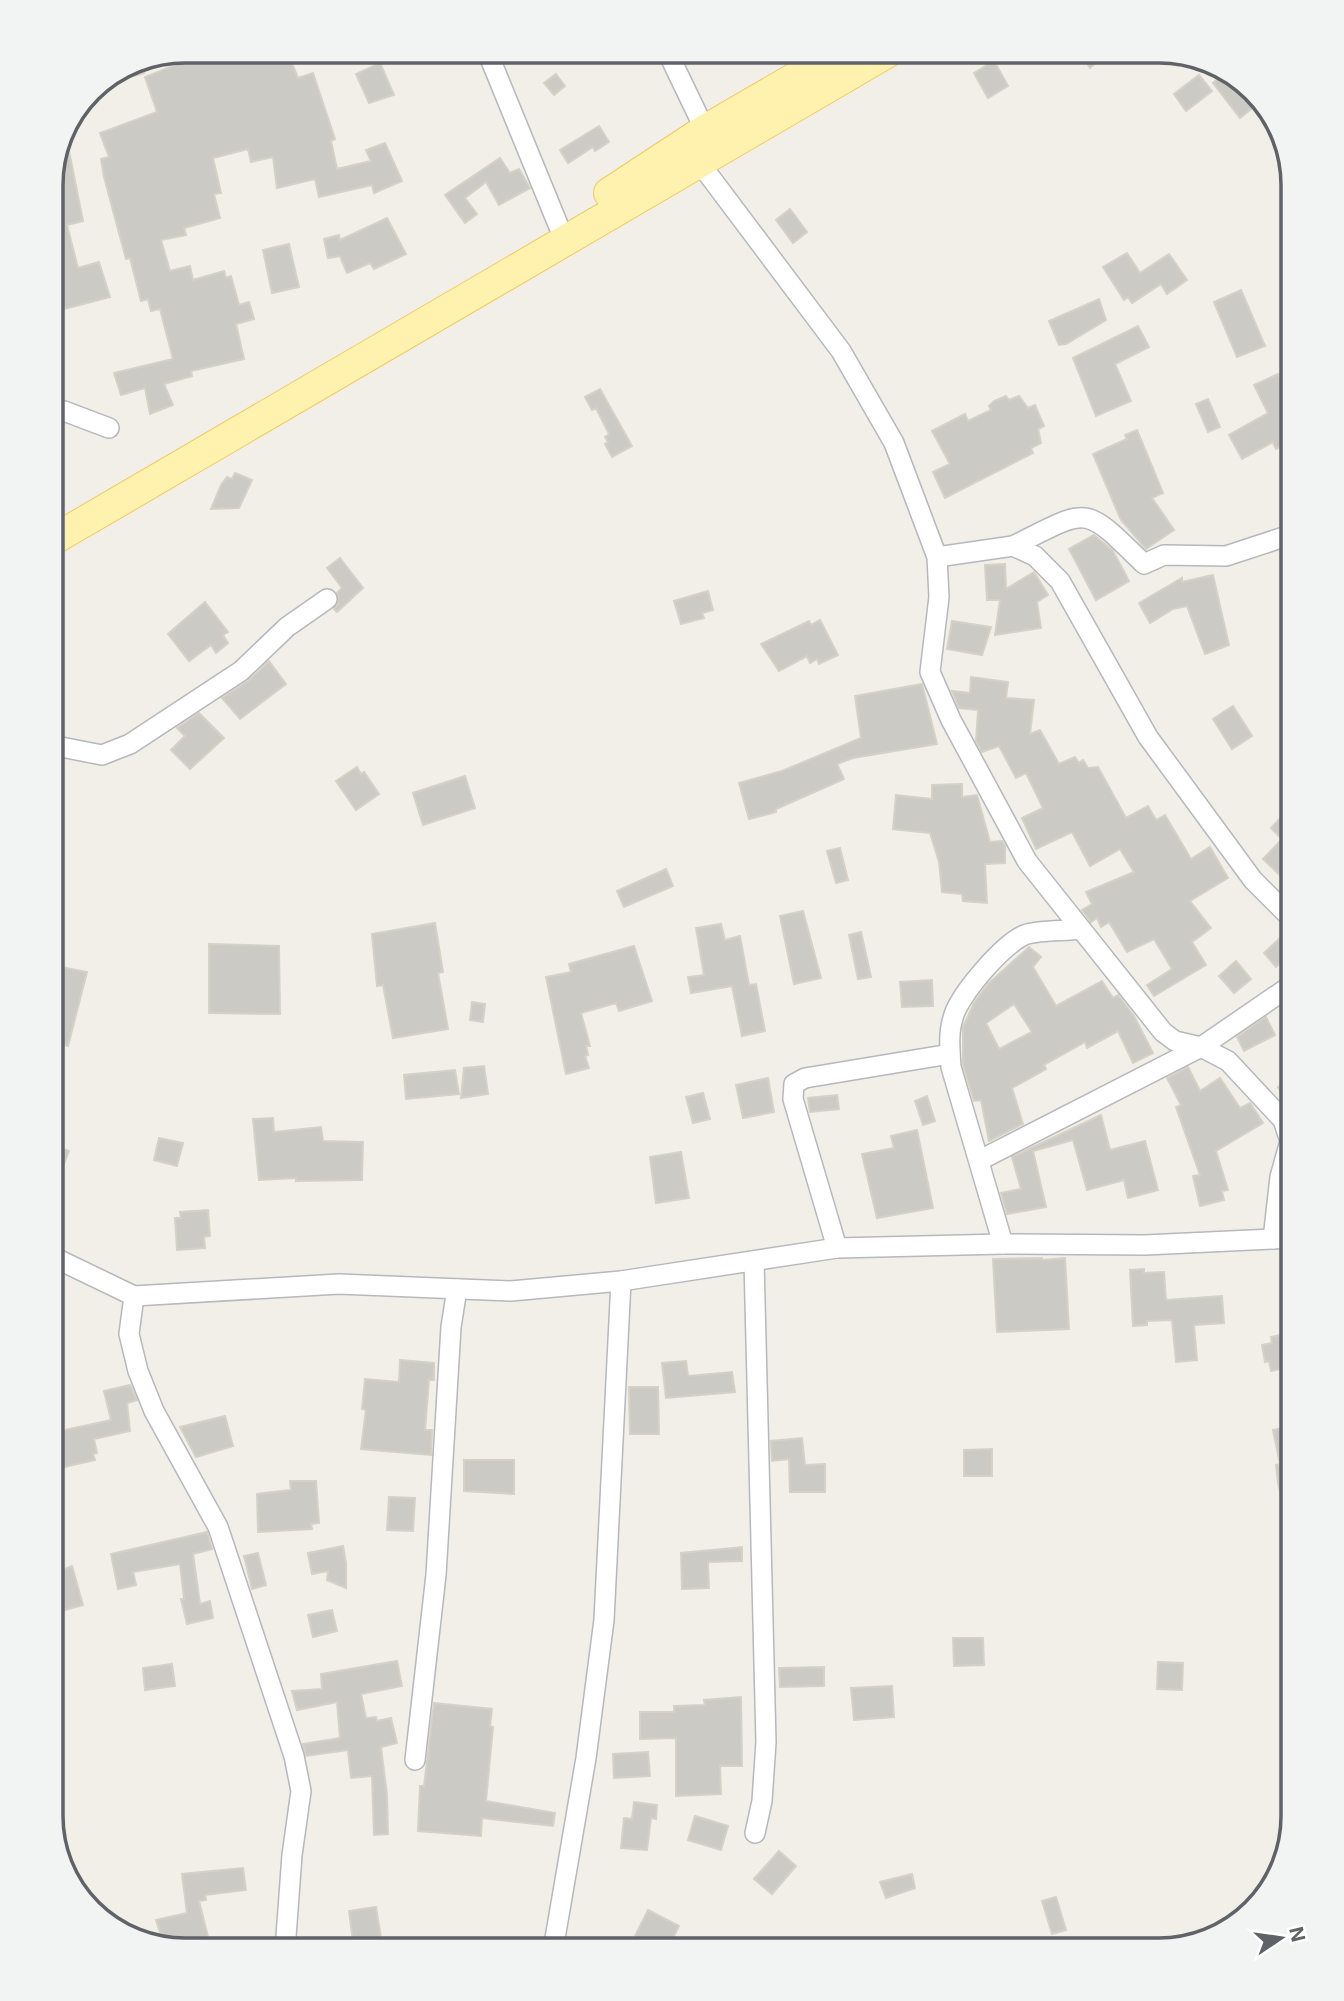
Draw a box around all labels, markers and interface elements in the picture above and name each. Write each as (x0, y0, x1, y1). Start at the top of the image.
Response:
north arrow (1246, 1903, 1316, 1973)
text: N (1284, 1925, 1310, 1944)

